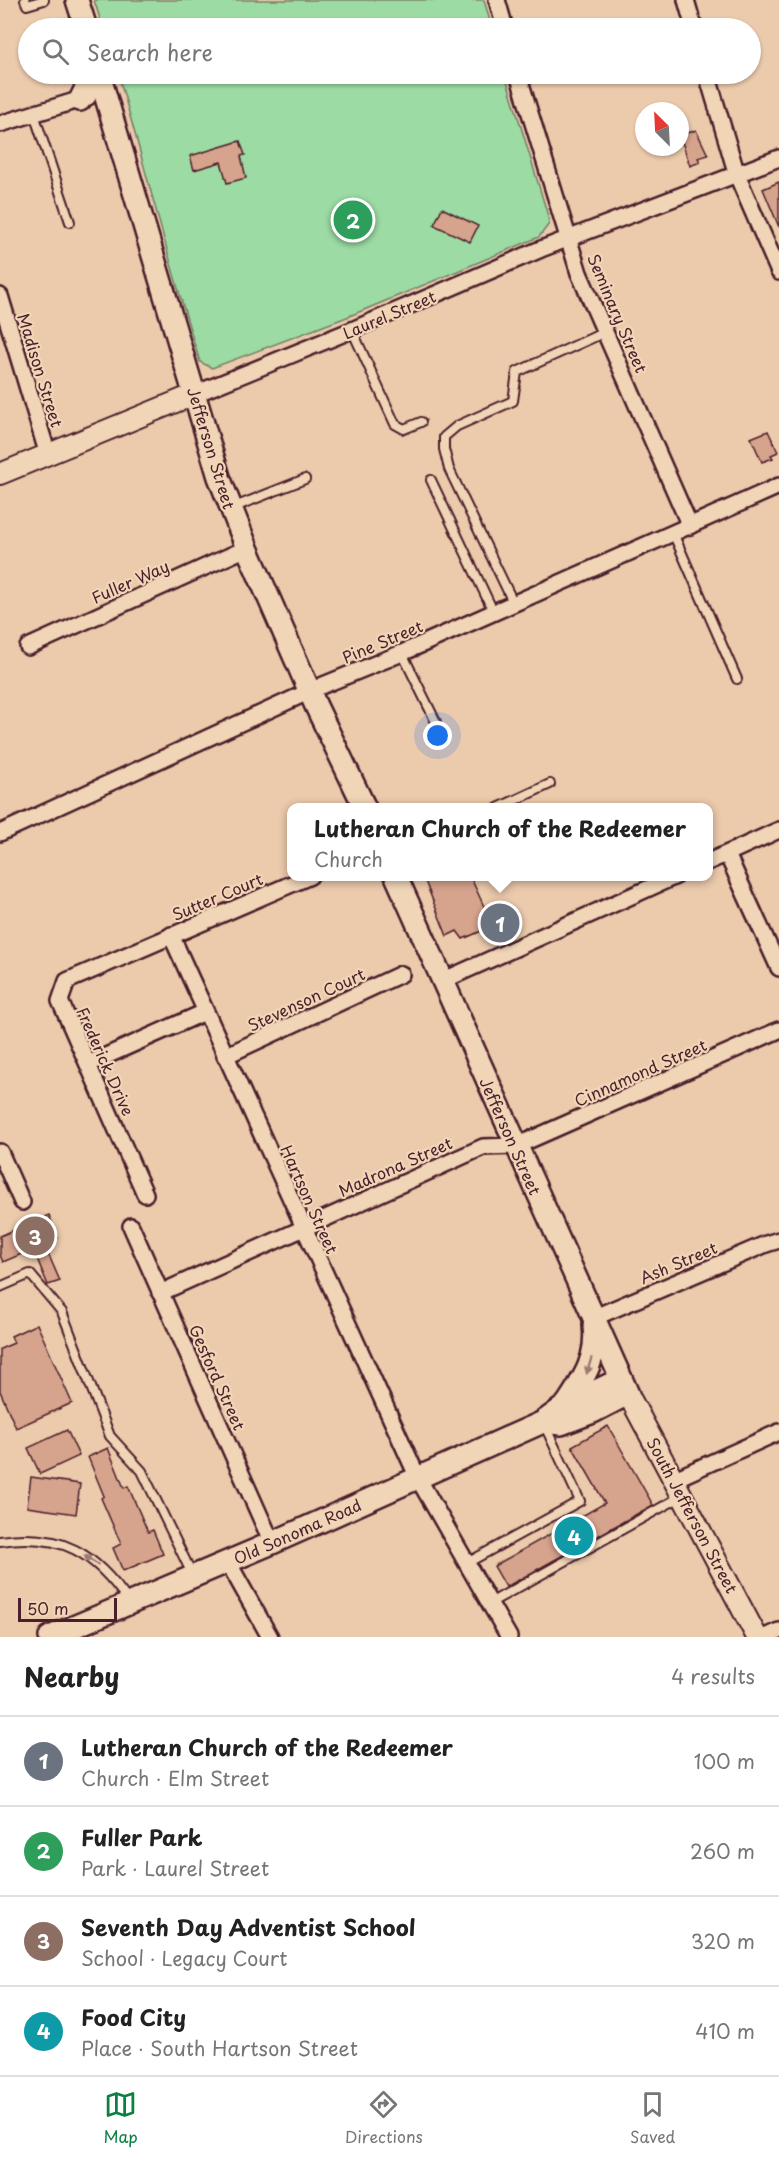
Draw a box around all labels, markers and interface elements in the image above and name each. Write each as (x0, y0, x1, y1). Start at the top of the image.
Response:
search box (18, 18, 761, 84)
icon: search (39, 35, 72, 68)
text: Search here (87, 35, 213, 68)
north arrow (635, 102, 689, 156)
pin: 2 (334, 198, 372, 242)
street label: Seminary Street (582, 250, 654, 377)
street label: Laurel Street (339, 283, 440, 344)
street label: Madison Street (12, 310, 70, 430)
street label: Jefferson Street (182, 384, 242, 512)
street label: Fuller Way (87, 553, 173, 609)
street label: Pine Street (338, 613, 426, 669)
your location (423, 721, 452, 750)
popup (287, 803, 713, 881)
text: Lutheran Church of the Redeemer (314, 811, 686, 844)
text: Church (314, 844, 383, 874)
street label: Sutter Court (168, 866, 267, 926)
pin: 1 (480, 900, 520, 946)
street label: Stevenson Court (244, 961, 369, 1037)
street label: Frederick Drive (71, 1003, 141, 1119)
street label: Cinnamond Street (570, 1032, 710, 1112)
street label: Jefferson Street (474, 1073, 548, 1199)
street label: Madrona Street (334, 1130, 456, 1202)
street label: Hartson Street (275, 1141, 345, 1258)
pin: 3 (15, 1214, 54, 1258)
street label: Ash Street (636, 1235, 721, 1289)
street label: Gesford Street (184, 1320, 252, 1434)
one-way arrow (584, 1357, 593, 1375)
street label: South Jefferson Street (642, 1433, 745, 1598)
street label: Old Sonoma Road (229, 1492, 365, 1570)
pin: 4 (554, 1514, 594, 1558)
one-way arrow (84, 1554, 100, 1566)
scale bar (18, 1595, 117, 1622)
text: 50 m (27, 1596, 68, 1620)
text: Nearby (24, 1657, 119, 1696)
text: 4 results (671, 1661, 755, 1691)
text: Lutheran Church of the Redeemer (81, 1730, 453, 1763)
text: 1 (39, 1746, 48, 1776)
text: 100 m (694, 1746, 755, 1776)
text: Church · Elm Street (81, 1763, 269, 1793)
text: Fuller Park (81, 1820, 203, 1853)
text: 2 (36, 1836, 51, 1866)
text: 260 m (690, 1836, 755, 1866)
text: Park · Laurel Street (81, 1853, 269, 1883)
text: Seventh Day Adventist School (81, 1910, 416, 1943)
text: 3 (37, 1926, 50, 1956)
text: 320 m (691, 1926, 755, 1956)
text: School · Legacy Court (81, 1943, 287, 1973)
text: Food City (81, 2000, 186, 2033)
text: 4 (37, 2016, 50, 2046)
text: 410 m (695, 2016, 755, 2046)
text: Place · South Hartson Street (81, 2033, 358, 2063)
tab: Map (104, 2088, 138, 2148)
tab: Directions (345, 2088, 423, 2148)
tab: Saved (630, 2088, 675, 2148)

